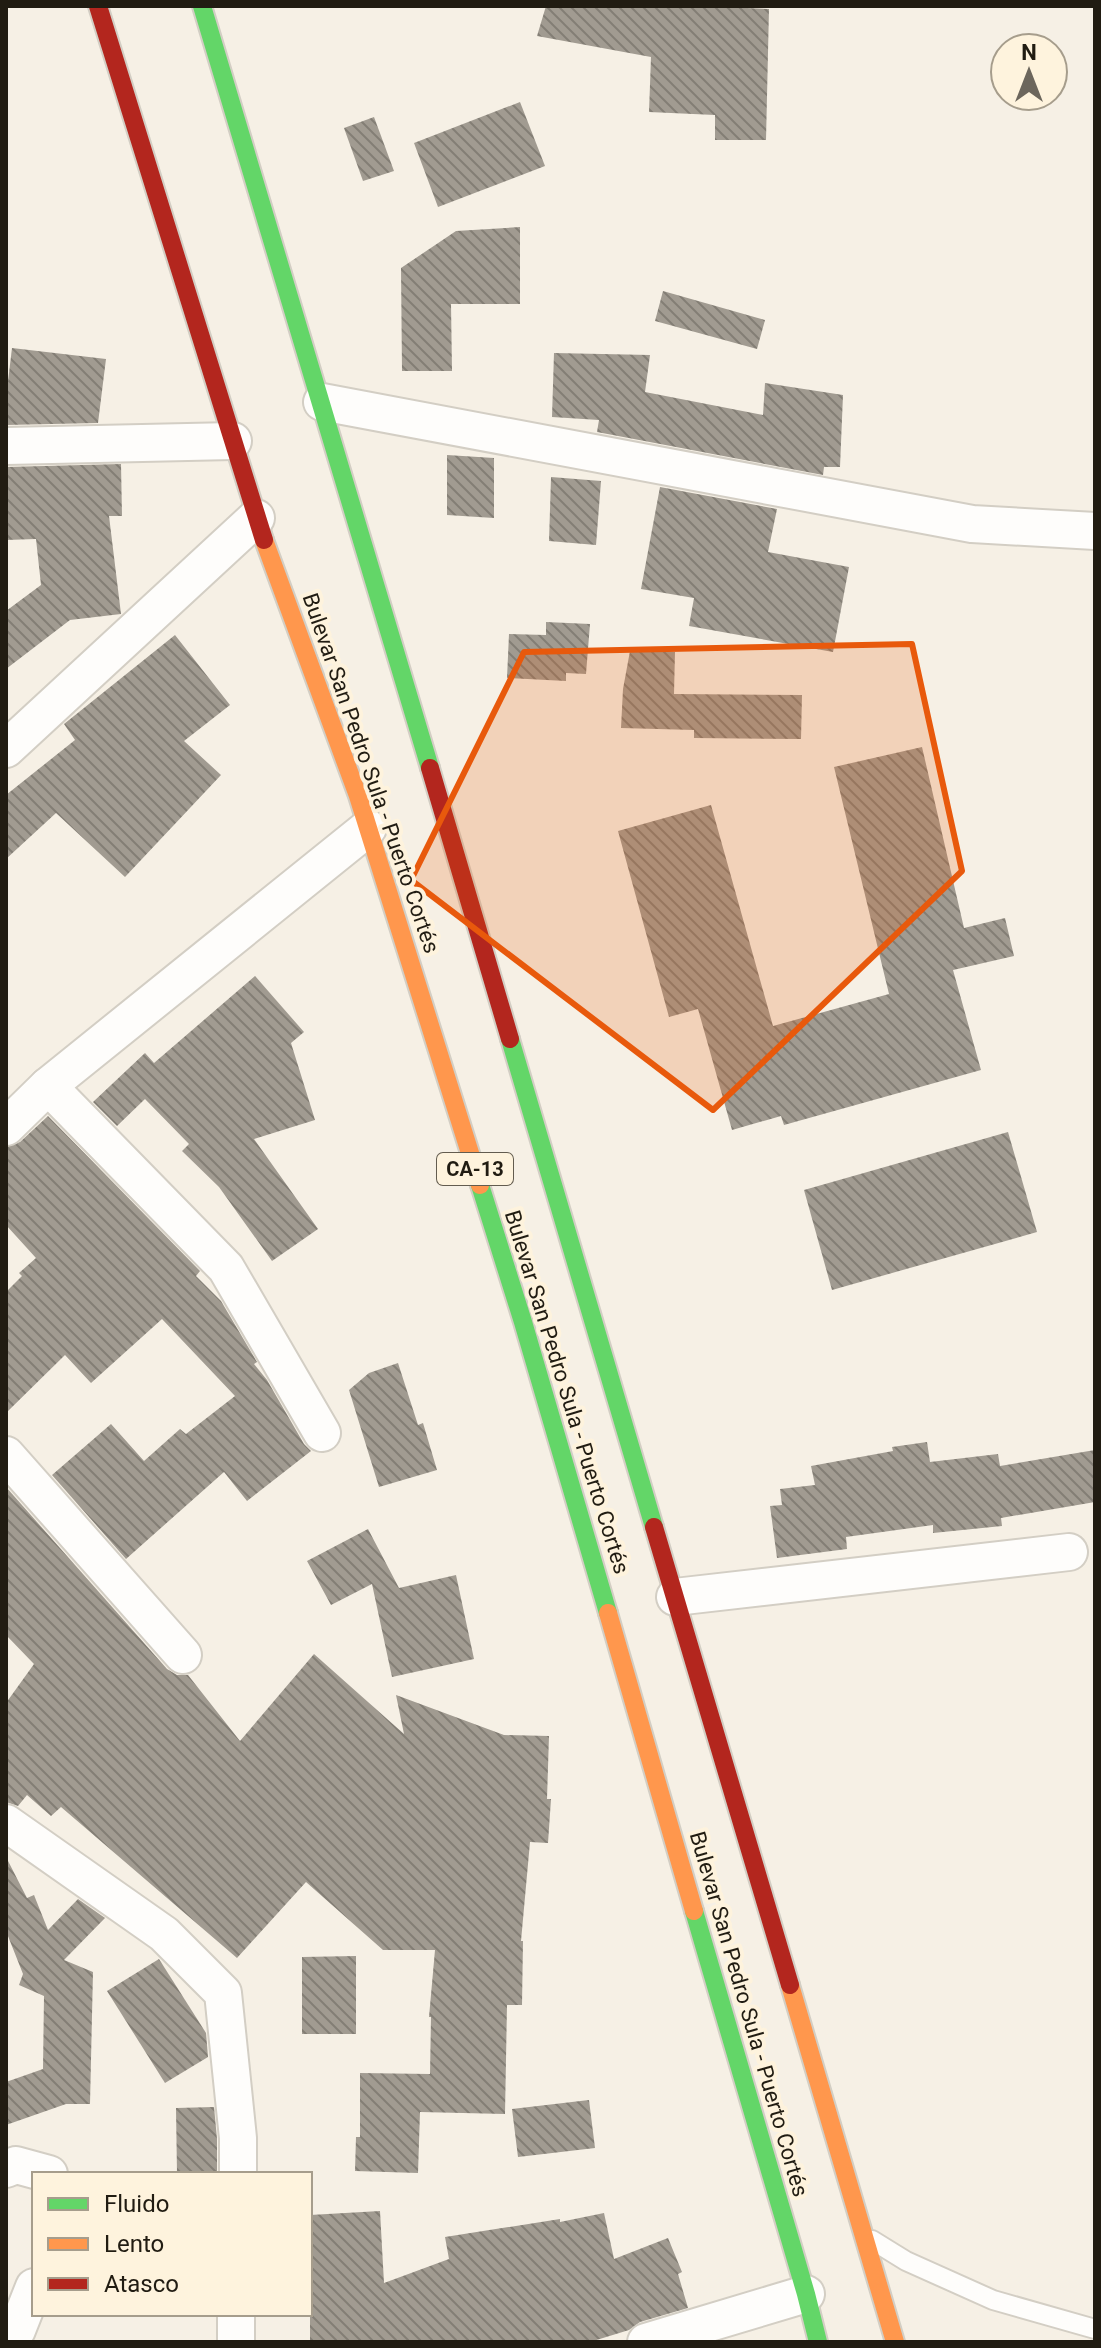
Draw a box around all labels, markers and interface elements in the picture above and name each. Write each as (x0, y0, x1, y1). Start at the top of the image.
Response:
north arrow (989, 32, 1069, 112)
text: N (1021, 40, 1037, 65)
street label: Bulevar San Pedro Sula - Puerto Cortés (297, 590, 445, 956)
road number: CA-13 (437, 1153, 513, 1185)
street label: Bulevar San Pedro Sula - Puerto Cortés (500, 1207, 634, 1577)
street label: Bulevar San Pedro Sula - Puerto Cortés (685, 1828, 813, 2200)
legend (32, 2172, 312, 2316)
text: Fluido (104, 2190, 169, 2218)
text: Lento (104, 2230, 164, 2258)
text: Atasco (104, 2270, 179, 2298)

